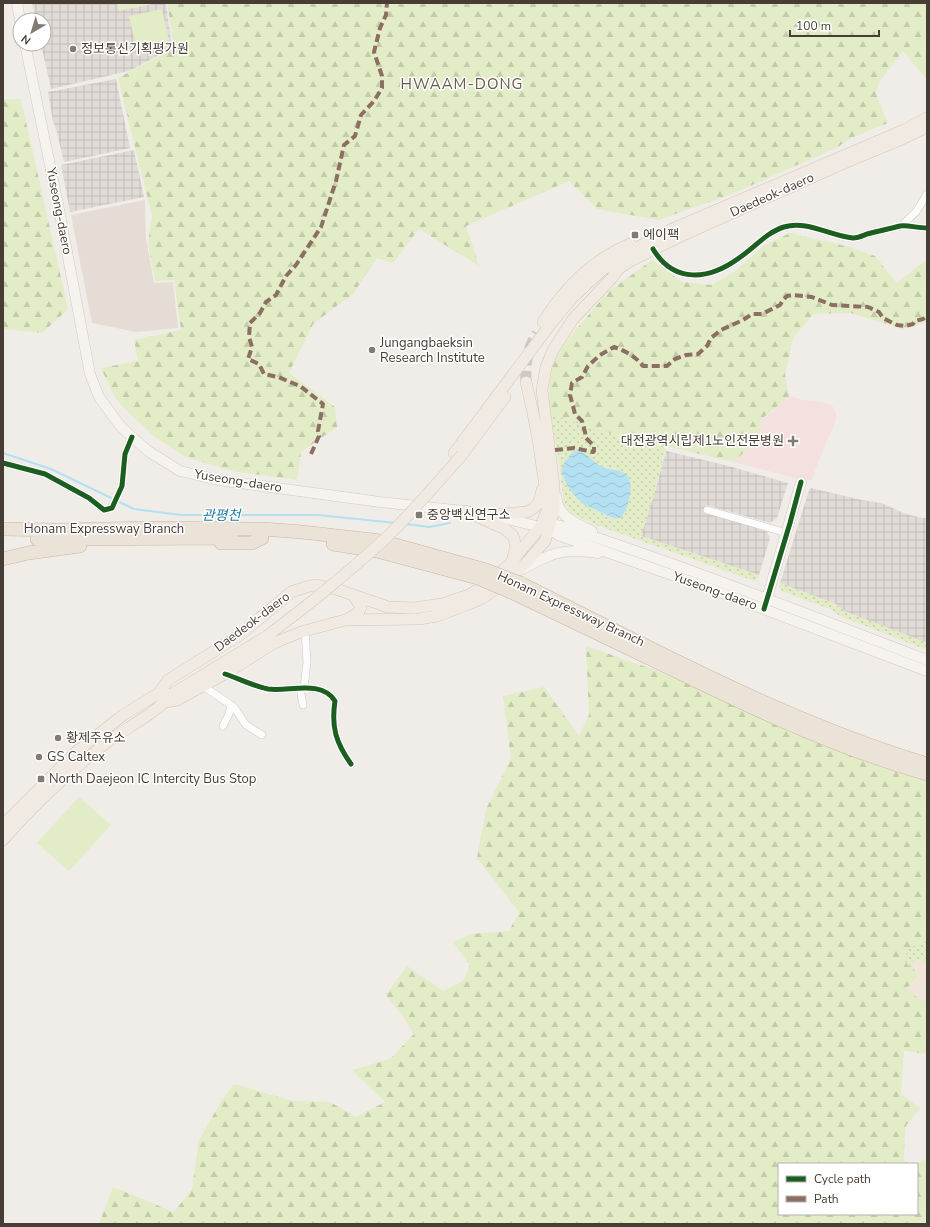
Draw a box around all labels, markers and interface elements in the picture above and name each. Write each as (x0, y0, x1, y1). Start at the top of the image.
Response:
north arrow (12, 12, 52, 52)
scale bar (790, 12, 879, 38)
text: 100 m (796, 18, 831, 34)
text: N (18, 31, 34, 48)
place label: 정보통신기획평가원 (81, 40, 189, 58)
marker: 정보통신기획평가원 (68, 44, 78, 54)
district label: HWAAM-DONG (401, 74, 523, 94)
street label: Yuseong-daero (42, 165, 76, 256)
street label: Daedeok-daero (727, 168, 817, 222)
place label: 에이팩 (643, 226, 679, 244)
marker: 에이팩 (630, 230, 640, 240)
place label: Jungangbaeksin Research Institute (379, 334, 485, 367)
marker: Jungangbaeksin Research Institute (367, 345, 377, 355)
place label: 대전광역시립제1노인전문병원 (621, 432, 784, 450)
marker: 대전광역시립제1노인전문병원 (787, 435, 799, 447)
street label: Yuseong-daero (192, 465, 283, 497)
water label: 관평천 (202, 506, 241, 525)
place label: 중앙백신연구소 (427, 506, 511, 524)
marker: 중앙백신연구소 (414, 510, 424, 520)
street label: Honam Expressway Branch (24, 520, 184, 538)
street label: Honam Expressway Branch (495, 567, 647, 651)
street label: Yuseong-daero (669, 567, 760, 615)
street label: Daedeok-daero (211, 588, 293, 656)
place label: 황제주유소 (66, 729, 126, 747)
marker: 황제주유소 (53, 733, 63, 743)
place label: GS Caltex (47, 748, 105, 766)
marker: GS Caltex (34, 752, 44, 762)
place label: North Daejeon IC Intercity Bus Stop (49, 770, 256, 788)
marker: North Daejeon IC Intercity Bus Stop (36, 774, 46, 784)
legend (778, 1163, 918, 1215)
text: Cycle path (814, 1171, 871, 1187)
text: Path (814, 1191, 839, 1207)

